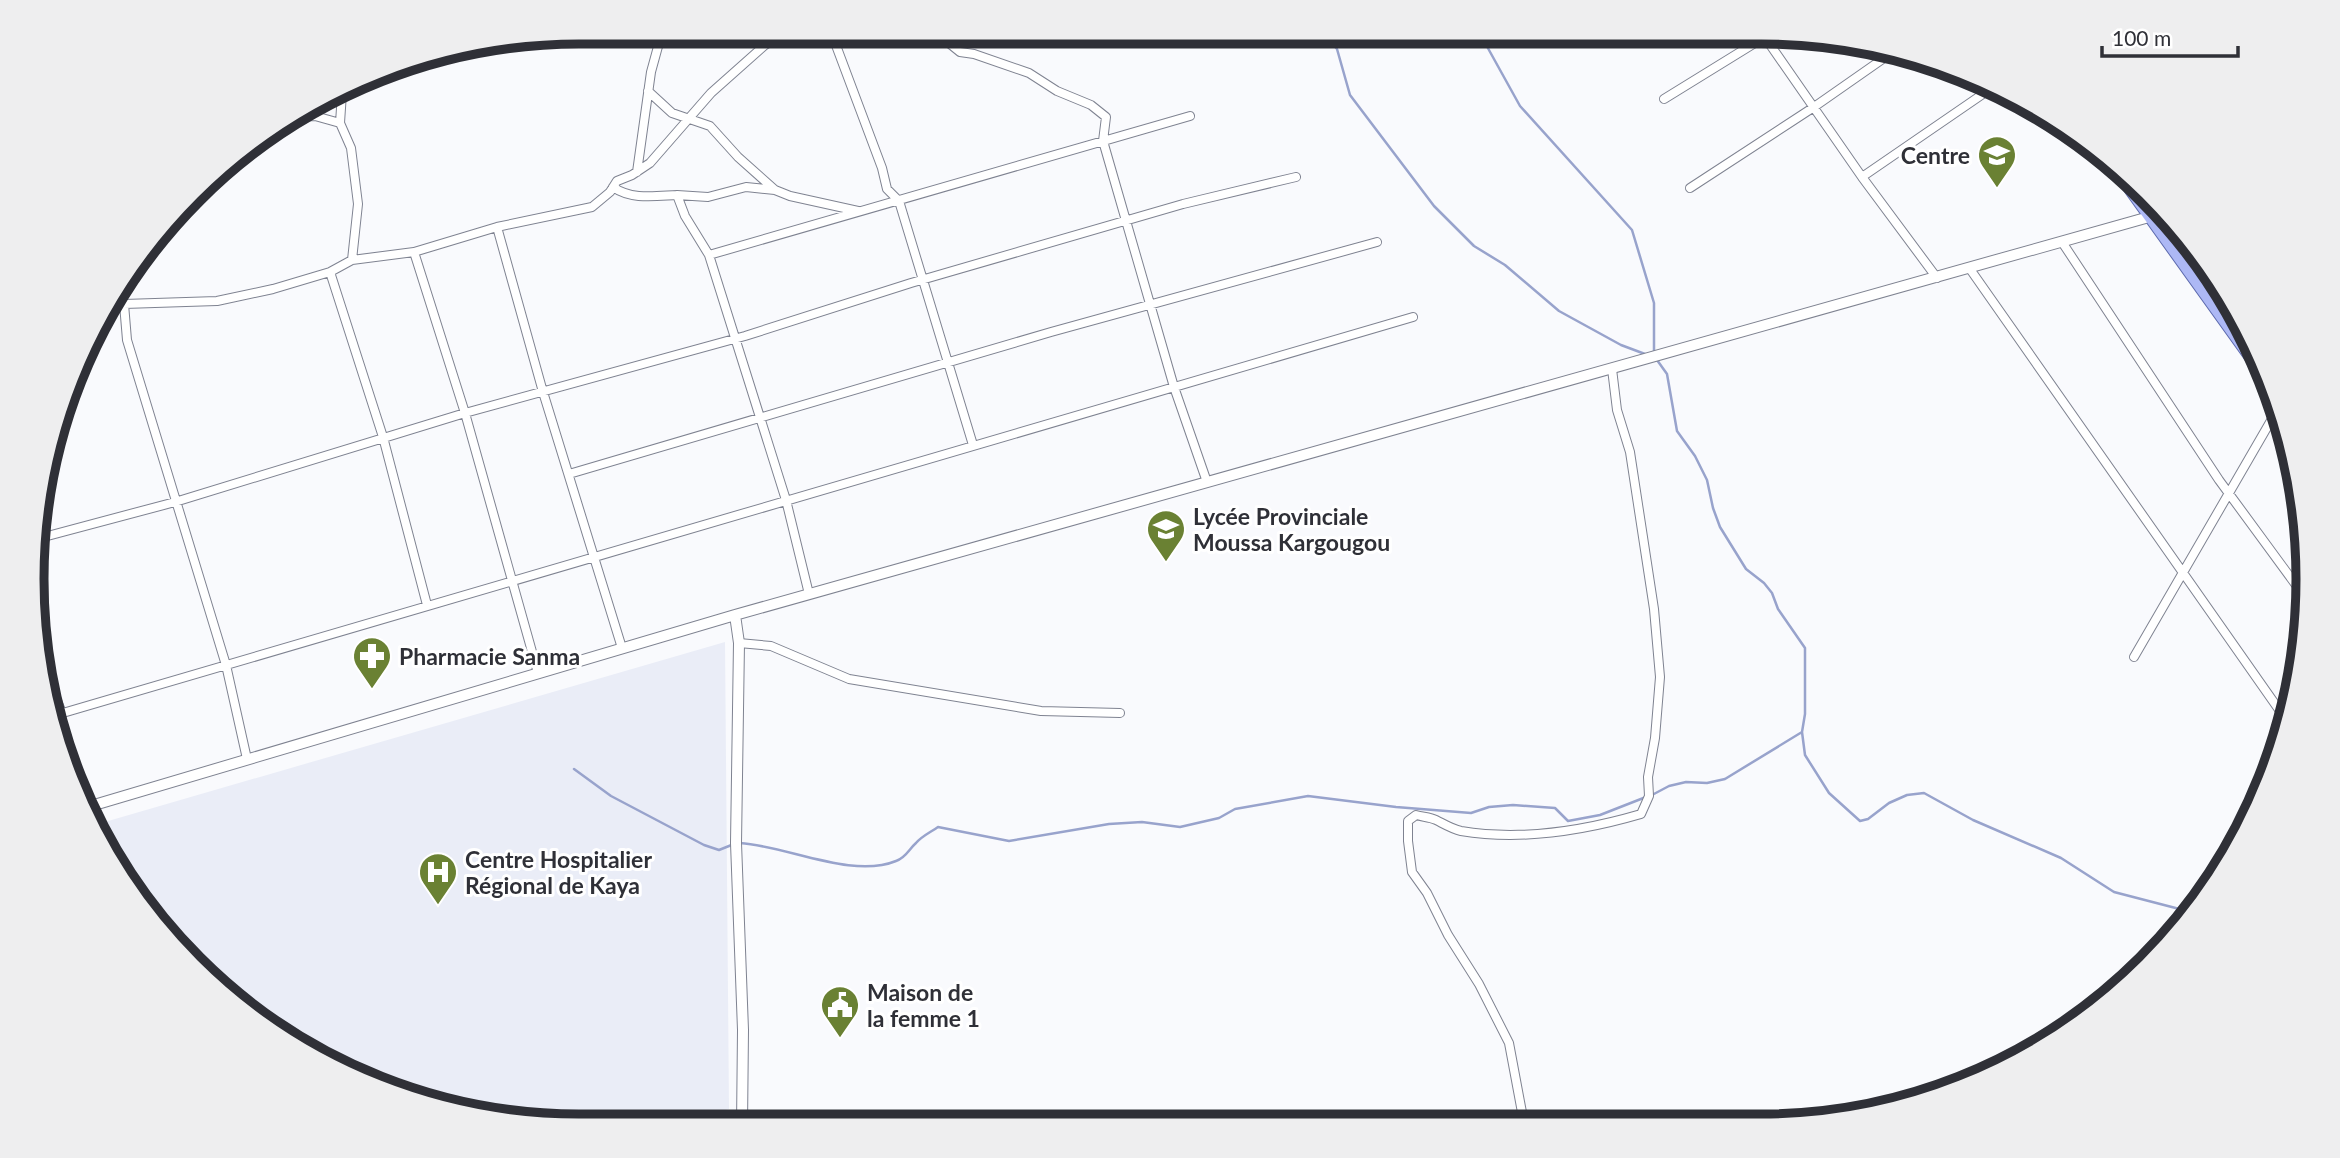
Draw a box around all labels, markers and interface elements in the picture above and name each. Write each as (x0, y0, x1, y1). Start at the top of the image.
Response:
scale bar (2102, 14, 2238, 58)
text: 100 m (2112, 25, 2171, 50)
school or university icon: Centre (1976, 134, 2018, 189)
place label: Centre (1901, 141, 1970, 169)
place label: Lycée Provinciale Moussa Kargougou (1193, 502, 1390, 556)
school or university icon: Lycée Provinciale Moussa Kargougou (1145, 508, 1187, 563)
pharmacy icon: Pharmacie Sanma (351, 635, 393, 690)
place label: Pharmacie Sanma (399, 642, 580, 670)
place label: Centre Hospitalier Régional de Kaya (465, 845, 652, 899)
hospital icon: Centre Hospitalier Régional de Kaya (417, 851, 459, 906)
place label: Maison de la femme 1 (867, 978, 980, 1032)
public building icon: Maison de la femme 1 (819, 984, 861, 1039)

